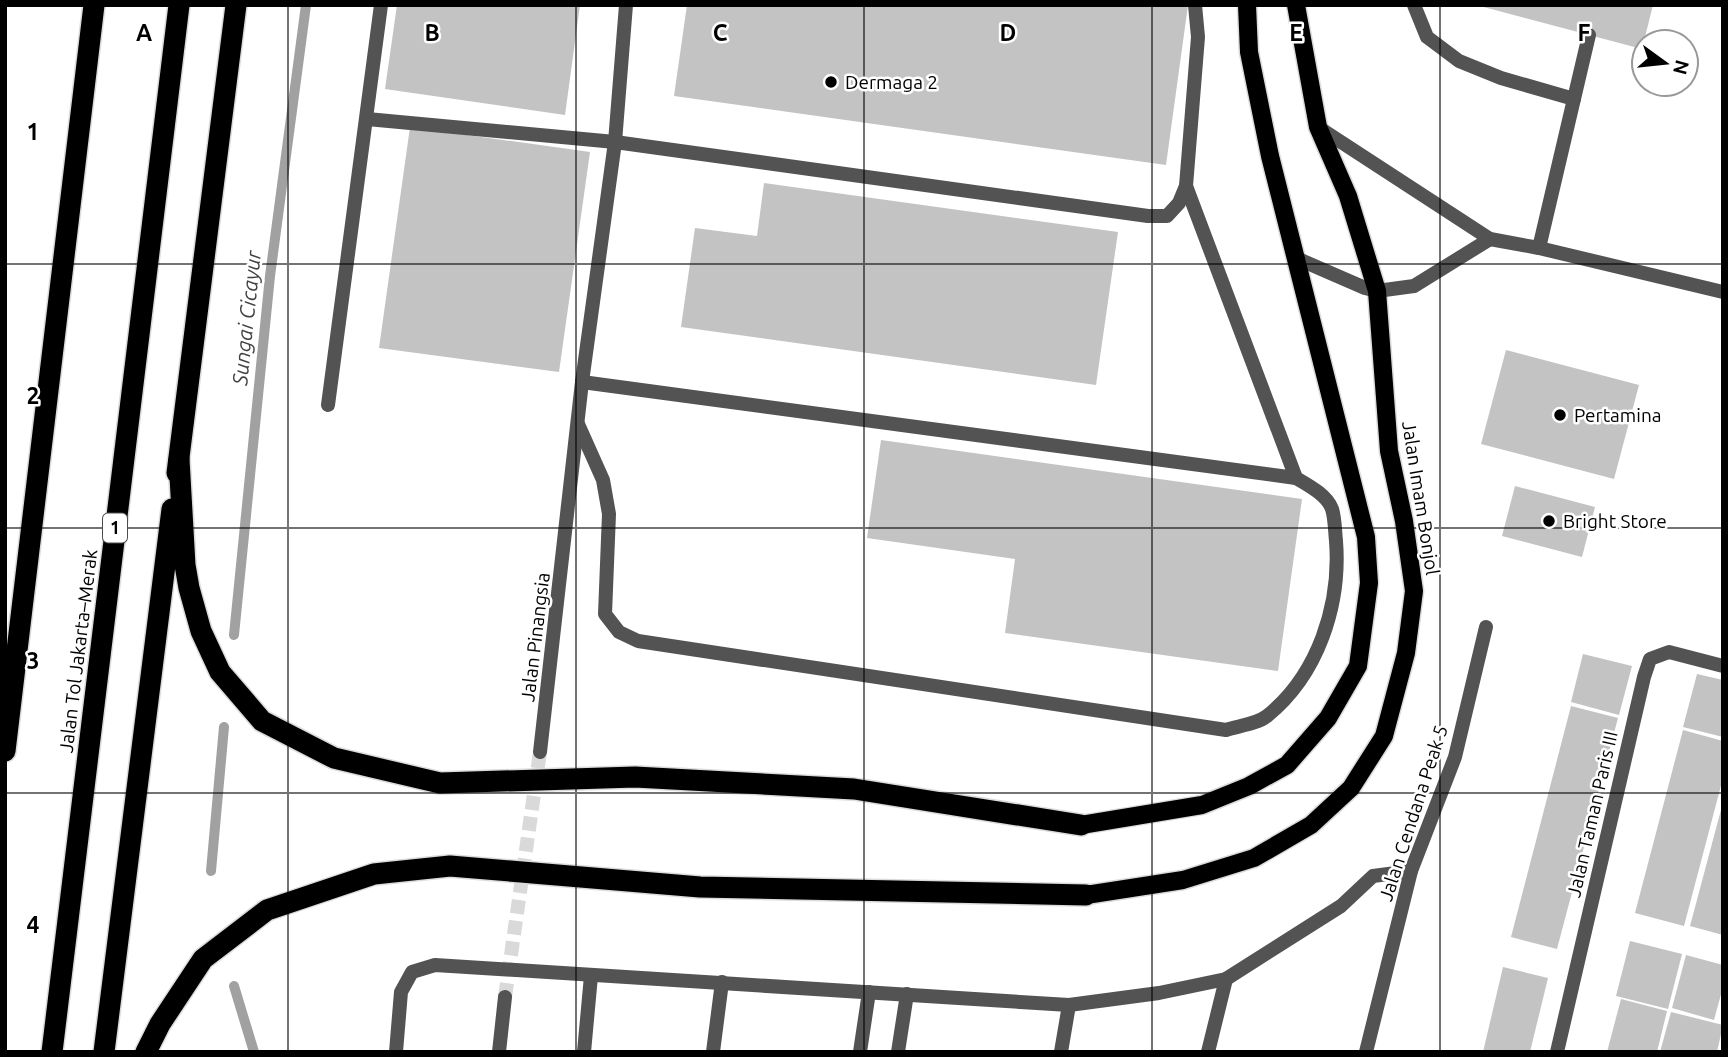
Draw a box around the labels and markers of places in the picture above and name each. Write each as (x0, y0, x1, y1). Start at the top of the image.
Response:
place label: Dermaga 2 (845, 71, 938, 93)
marker: Dermaga 2 (823, 74, 839, 90)
place label: Pertamina (1574, 404, 1662, 426)
marker: Pertamina (1552, 407, 1568, 423)
place label: Bright Store (1563, 510, 1667, 532)
marker: Bright Store (1541, 513, 1557, 529)

